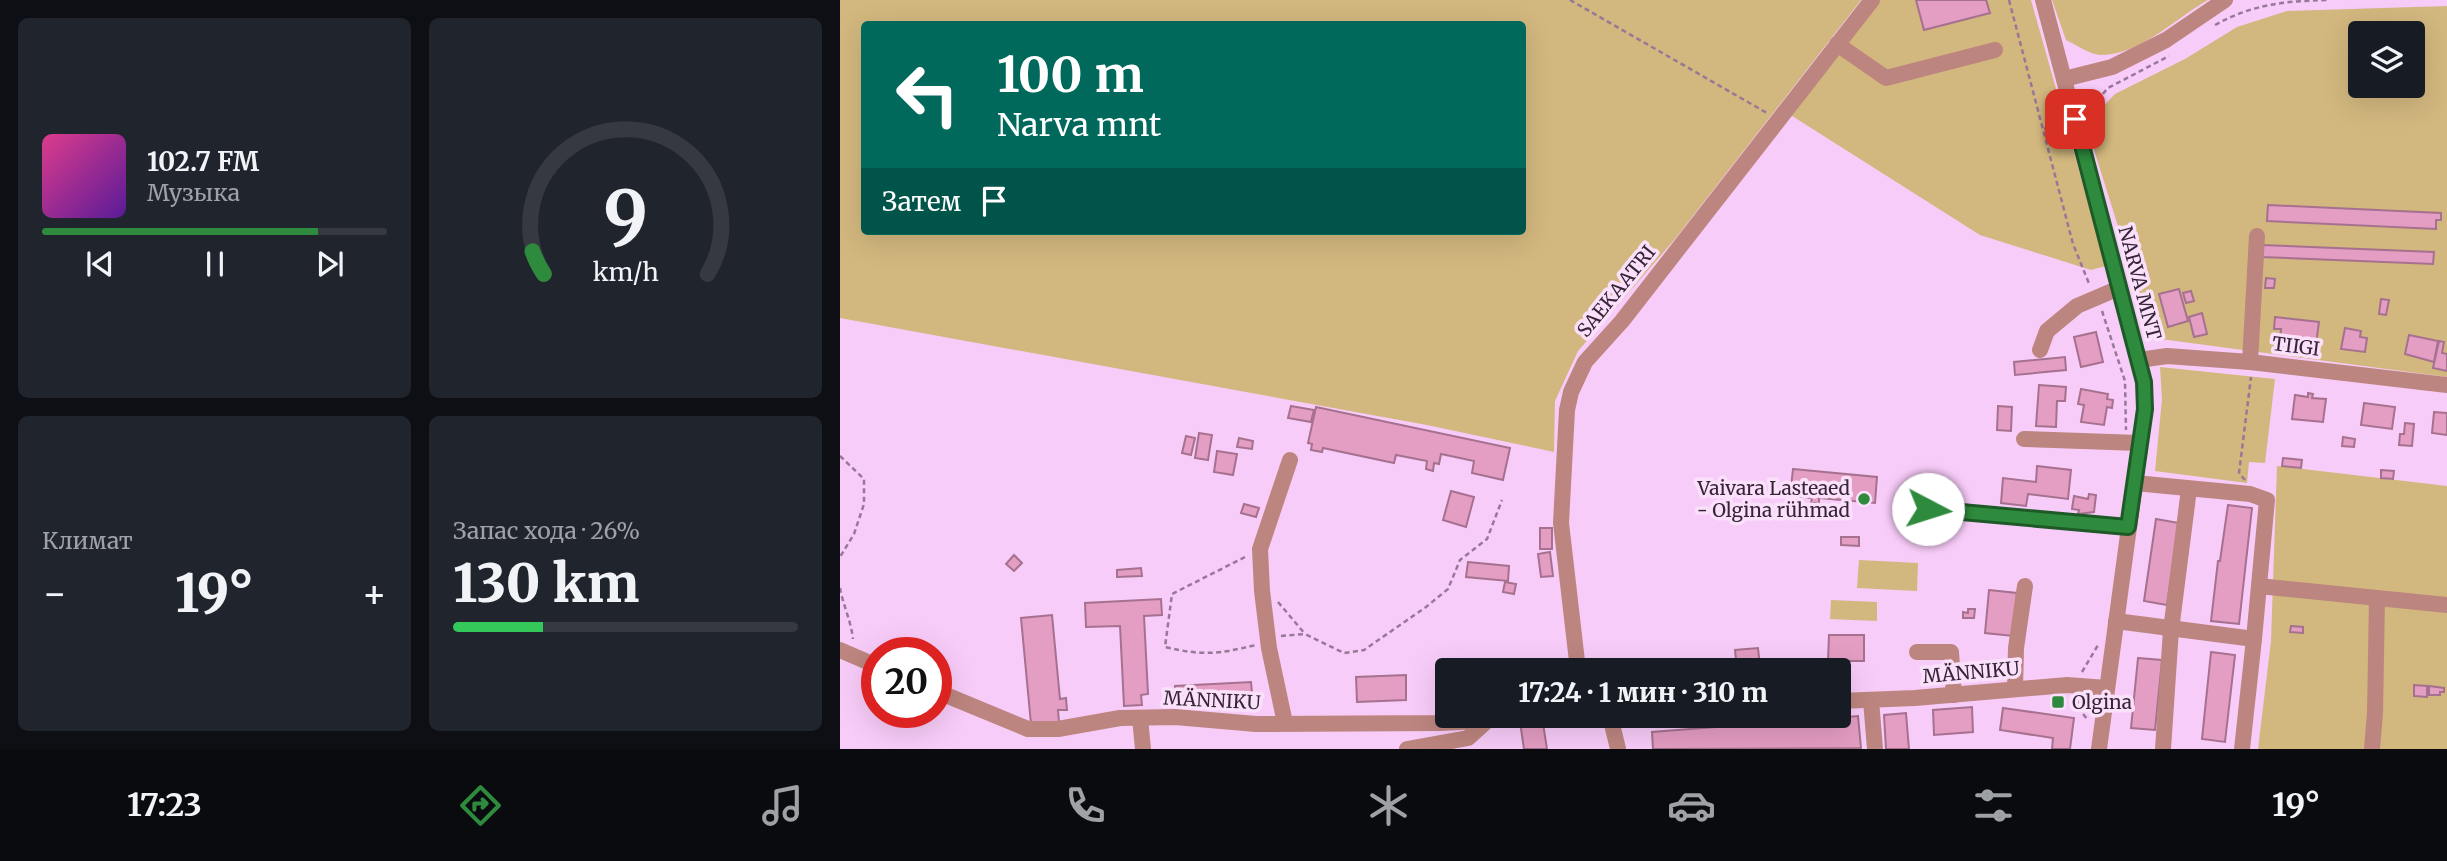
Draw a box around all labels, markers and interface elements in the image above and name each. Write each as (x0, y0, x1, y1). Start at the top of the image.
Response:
map controls (2348, 21, 2425, 98)
button: layers (2348, 21, 2425, 98)
text: 100 m (997, 44, 1144, 105)
icon: left (882, 49, 973, 140)
pin (2045, 89, 2105, 149)
icon: arrive (2056, 100, 2094, 138)
text: Narva mnt (997, 105, 1161, 145)
text: 102.7 FM (147, 145, 259, 178)
text: 9 (603, 173, 648, 265)
text: Музыка (147, 178, 240, 207)
icon: arrive (975, 182, 1013, 220)
text: Затем (882, 185, 961, 218)
street label: NARVA MNT (2113, 224, 2167, 342)
street label: SAEKAATRI (1572, 240, 1660, 342)
icon: previous (81, 245, 119, 283)
icon: pause (196, 245, 234, 283)
icon: next (311, 245, 349, 283)
text: km/h (592, 256, 659, 288)
street label: TIIGI (2271, 331, 2321, 361)
position arrow (1891, 472, 1965, 546)
place label: Vaivara Lasteaed - Olgina rühmad (1697, 476, 1850, 522)
marker: Vaivara Lasteaed - Olgina rühmad (1856, 491, 1872, 507)
text: Запас хода · 26% (453, 516, 640, 545)
text: Климат (42, 526, 133, 555)
text: 130 km (453, 551, 639, 616)
text: 19° (175, 561, 254, 626)
text: − (42, 570, 67, 617)
text: + (362, 570, 387, 617)
speed limit sign: 20 (861, 637, 952, 728)
street label: MÄNNIKU (1921, 656, 2021, 688)
text: 17:24 · 1 мин · 310 m (1518, 676, 1768, 709)
street label: MÄNNIKU (1163, 685, 1261, 715)
place label: Olgina (2072, 690, 2132, 714)
marker: Olgina (2050, 694, 2066, 710)
icon: directions (456, 781, 505, 830)
icon: music (758, 781, 807, 830)
icon: phone (1061, 781, 1110, 830)
icon: climate (1364, 781, 1413, 830)
icon: car (1667, 781, 1716, 830)
icon: filters (1969, 781, 2018, 830)
text: 17:23 (127, 785, 202, 825)
text: 19° (2272, 785, 2320, 825)

